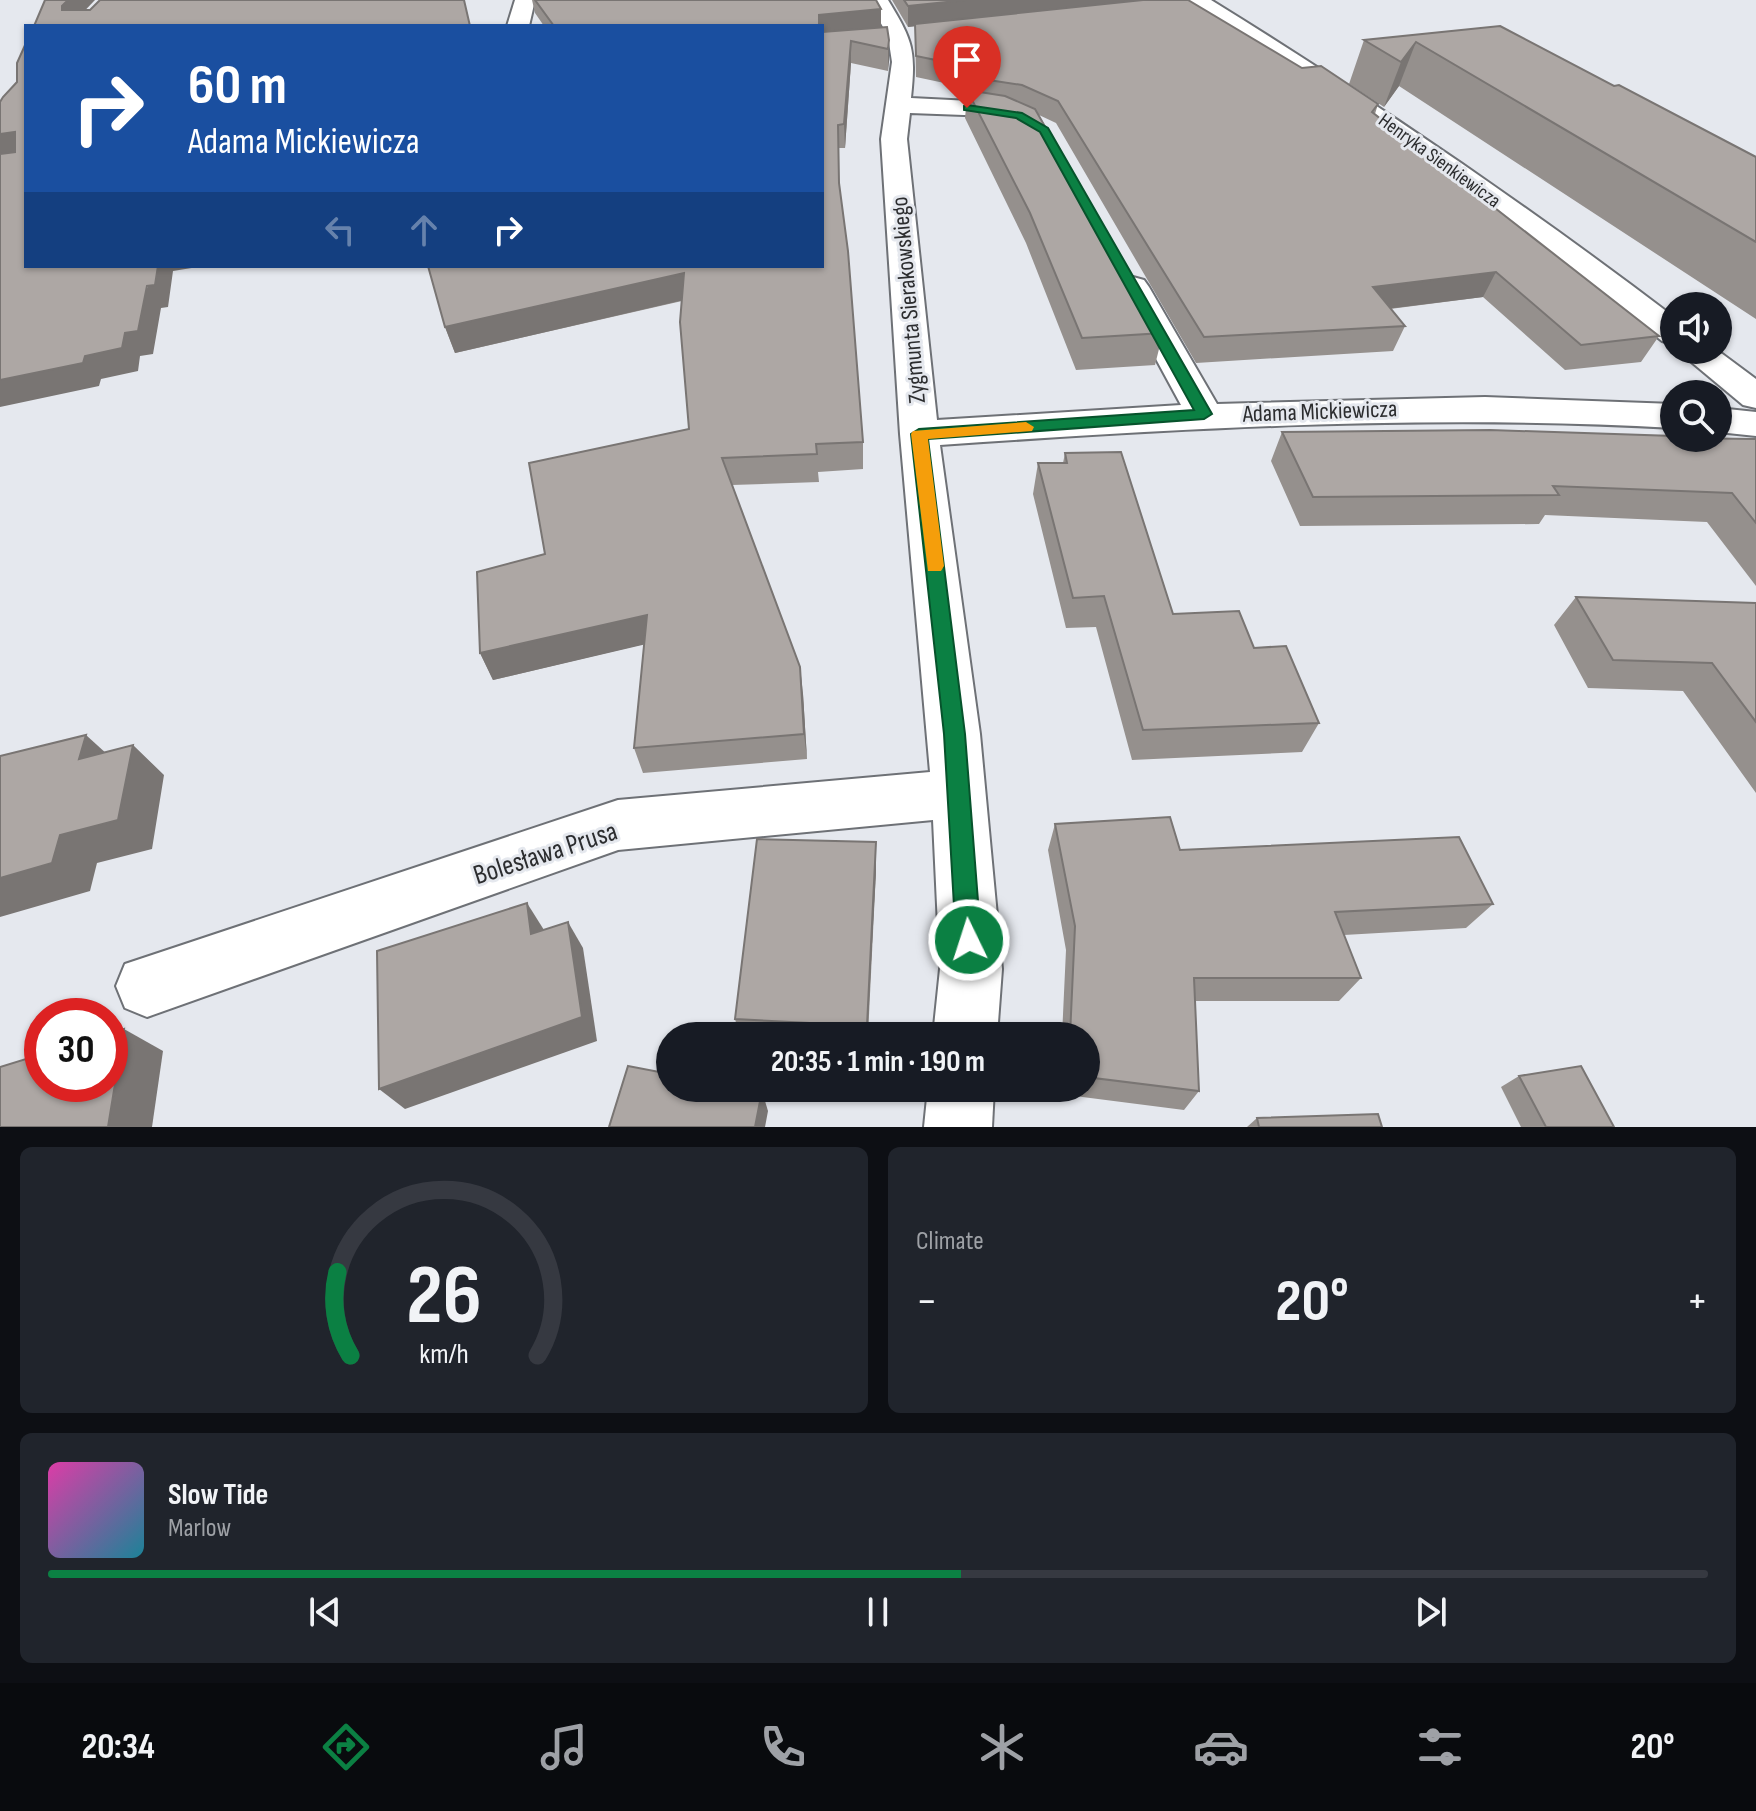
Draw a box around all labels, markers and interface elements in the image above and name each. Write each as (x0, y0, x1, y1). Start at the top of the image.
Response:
pin (933, 26, 1001, 108)
icon: arrive (945, 38, 989, 82)
text: 60 m (188, 53, 287, 120)
icon: right (56, 56, 160, 160)
street label: Henryka Sienkiewicza (1374, 109, 1505, 213)
text: Adama Mickiewicza (188, 121, 420, 164)
street label: Zygmunta Sierakowskiego (885, 195, 932, 405)
icon: left (318, 208, 362, 252)
icon: ahead (402, 208, 446, 252)
icon: right (486, 208, 530, 252)
map controls (1660, 292, 1732, 452)
button: sound (1660, 292, 1732, 364)
button: search (1660, 380, 1732, 452)
street label: Adama Mickiewicza (1241, 394, 1398, 429)
street label: Bolesława Prusa (469, 815, 622, 892)
position arrow (927, 898, 1011, 982)
speed limit sign: 30 (24, 998, 128, 1102)
text: 20:35 · 1 min · 190 m (771, 1044, 985, 1080)
text: Climate (916, 1226, 984, 1257)
text: 26 (406, 1247, 482, 1347)
text: 20° (1275, 1266, 1349, 1338)
text: − (916, 1275, 938, 1328)
text: + (1686, 1275, 1708, 1328)
text: km/h (419, 1337, 469, 1372)
text: Slow Tide (168, 1477, 268, 1513)
text: Marlow (168, 1513, 231, 1544)
icon: previous (303, 1590, 347, 1634)
icon: pause (856, 1590, 900, 1634)
icon: next (1409, 1590, 1453, 1634)
icon: directions (318, 1719, 374, 1775)
icon: music (536, 1719, 592, 1775)
icon: phone (755, 1719, 811, 1775)
icon: climate (974, 1719, 1030, 1775)
icon: car (1193, 1719, 1249, 1775)
icon: filters (1412, 1719, 1468, 1775)
text: 20:34 (81, 1726, 155, 1769)
text: 20° (1630, 1726, 1675, 1769)

